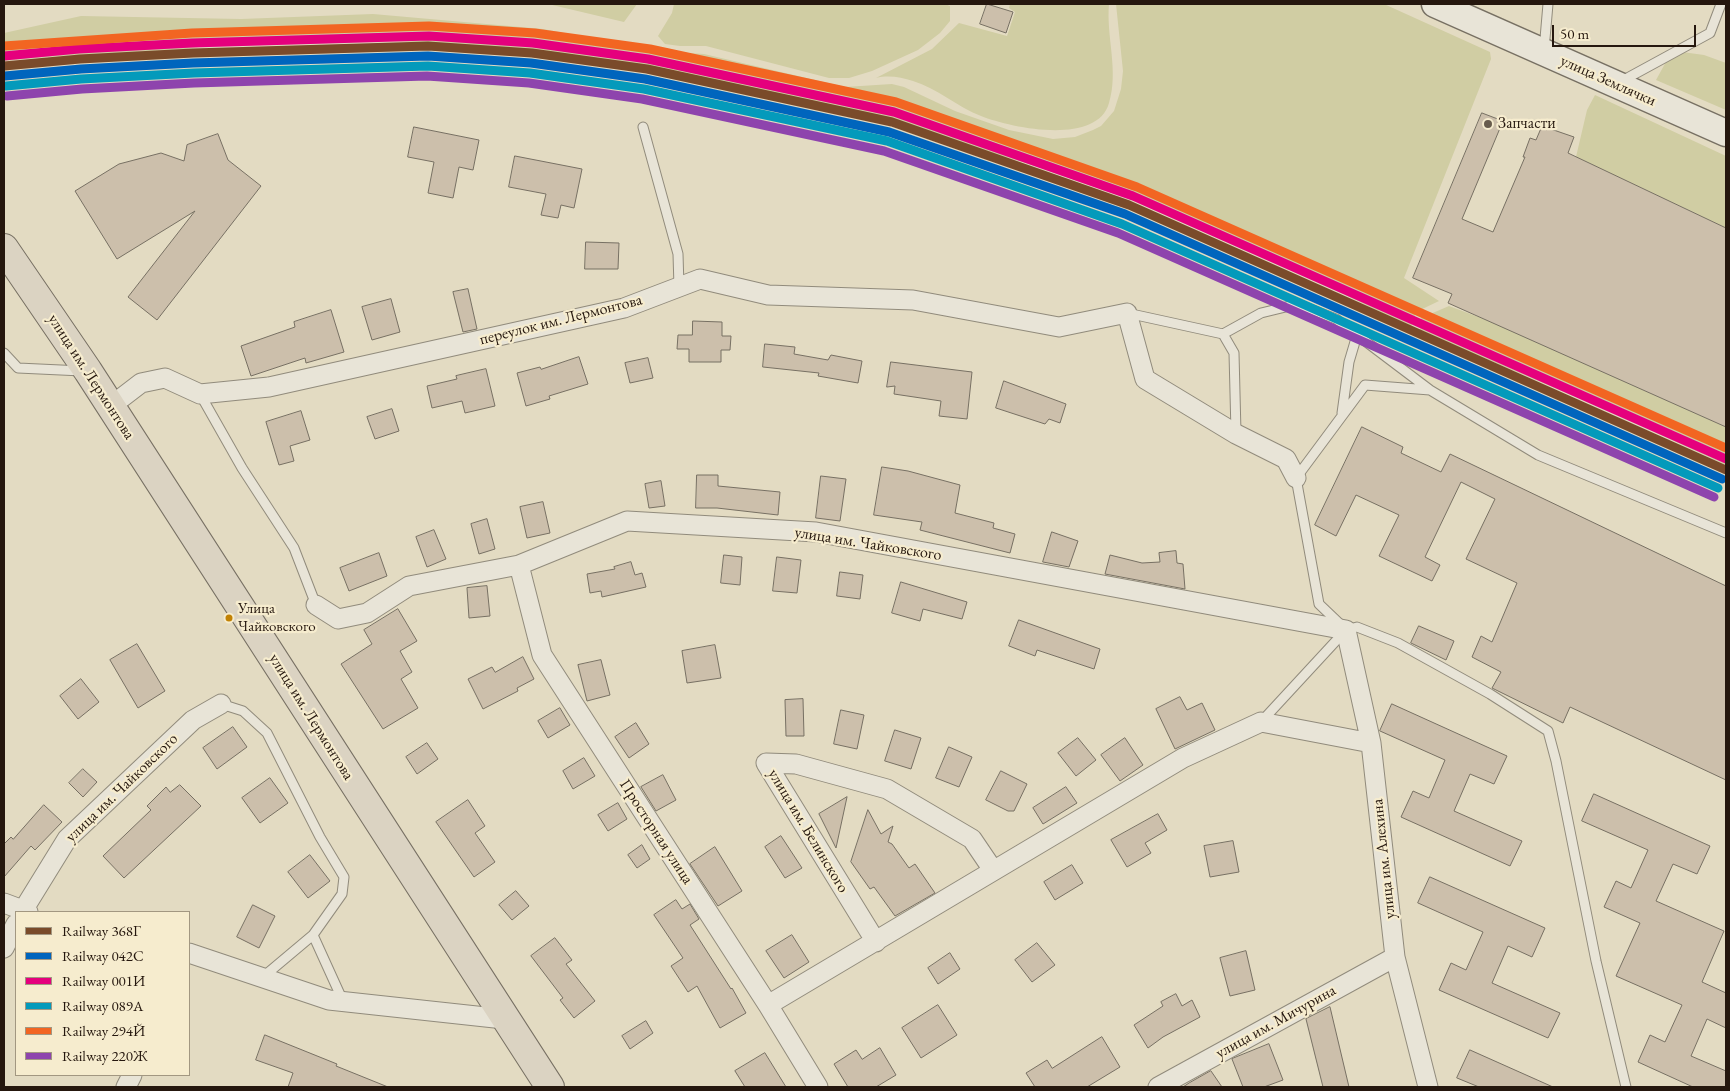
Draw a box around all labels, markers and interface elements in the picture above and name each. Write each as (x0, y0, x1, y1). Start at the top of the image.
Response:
scale bar (1555, 15, 1699, 47)
text: 50 m (1560, 24, 1589, 43)
street label: улица Землячки (1557, 51, 1659, 111)
place label: Запчасти (1498, 114, 1556, 134)
marker: Запчасти (1482, 118, 1494, 130)
street label: переулок им. Лермонтова (478, 290, 644, 350)
street label: улица им. Лермонтова (43, 311, 139, 443)
street label: улица им. Чайковского (793, 523, 943, 565)
place label: Улица Чайковского (238, 600, 316, 635)
marker: Улица Чайковского (224, 613, 234, 623)
street label: улица им. Лермонтова (264, 650, 358, 784)
street label: улица им. Чайковского (62, 729, 182, 847)
street label: улица им. Белинского (763, 766, 853, 896)
street label: Просторная улица (615, 776, 697, 888)
street label: улица им. Алехина (1368, 798, 1400, 920)
legend (15, 911, 190, 1076)
text: Railway 368Г (62, 921, 141, 940)
text: Railway 042С (62, 946, 144, 965)
text: Railway 001И (62, 971, 145, 990)
street label: улица им. Мичурина (1213, 981, 1339, 1063)
text: Railway 089А (62, 996, 143, 1015)
text: Railway 294Й (62, 1021, 145, 1040)
text: Railway 220Ж (62, 1046, 148, 1065)

